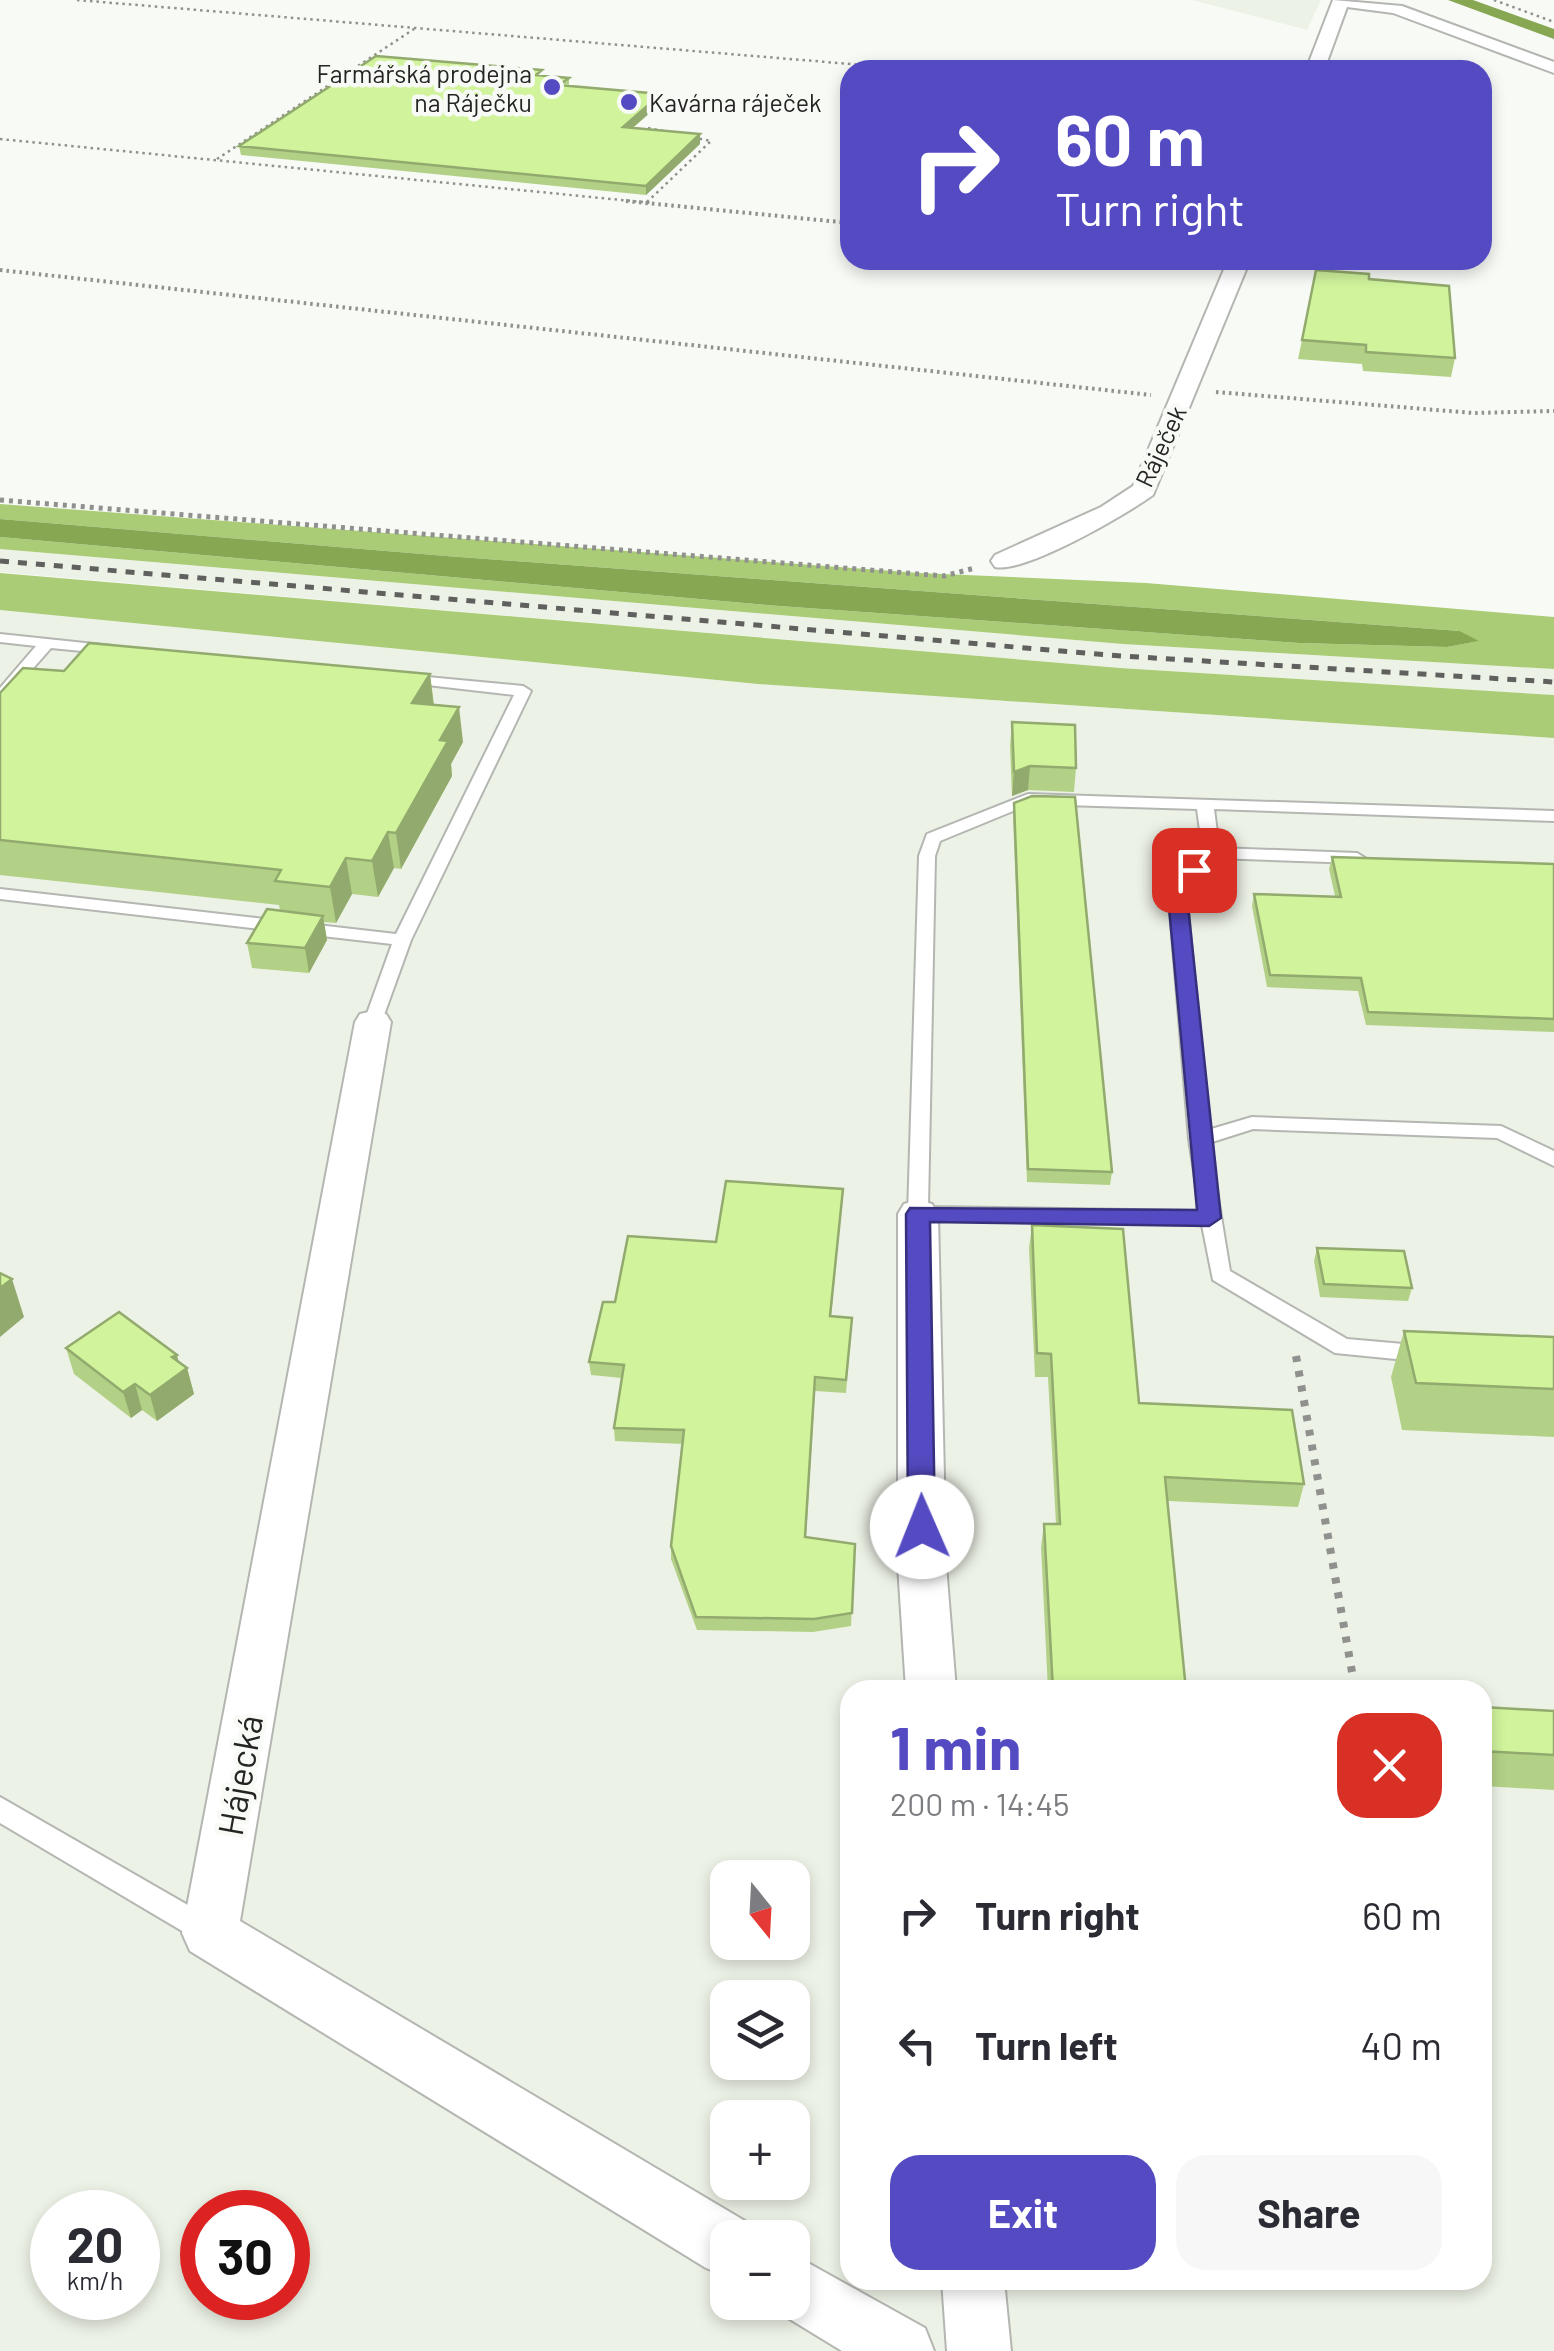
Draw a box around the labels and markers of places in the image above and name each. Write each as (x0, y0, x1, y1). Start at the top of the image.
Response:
place label: Farmářská prodejna na Ráječku (316, 58, 532, 117)
marker: Farmářská prodejna na Ráječku (541, 76, 563, 98)
place label: Kavárna ráječek (649, 87, 822, 117)
marker: Kavárna ráječek (618, 91, 640, 113)
pin (1152, 828, 1237, 913)

